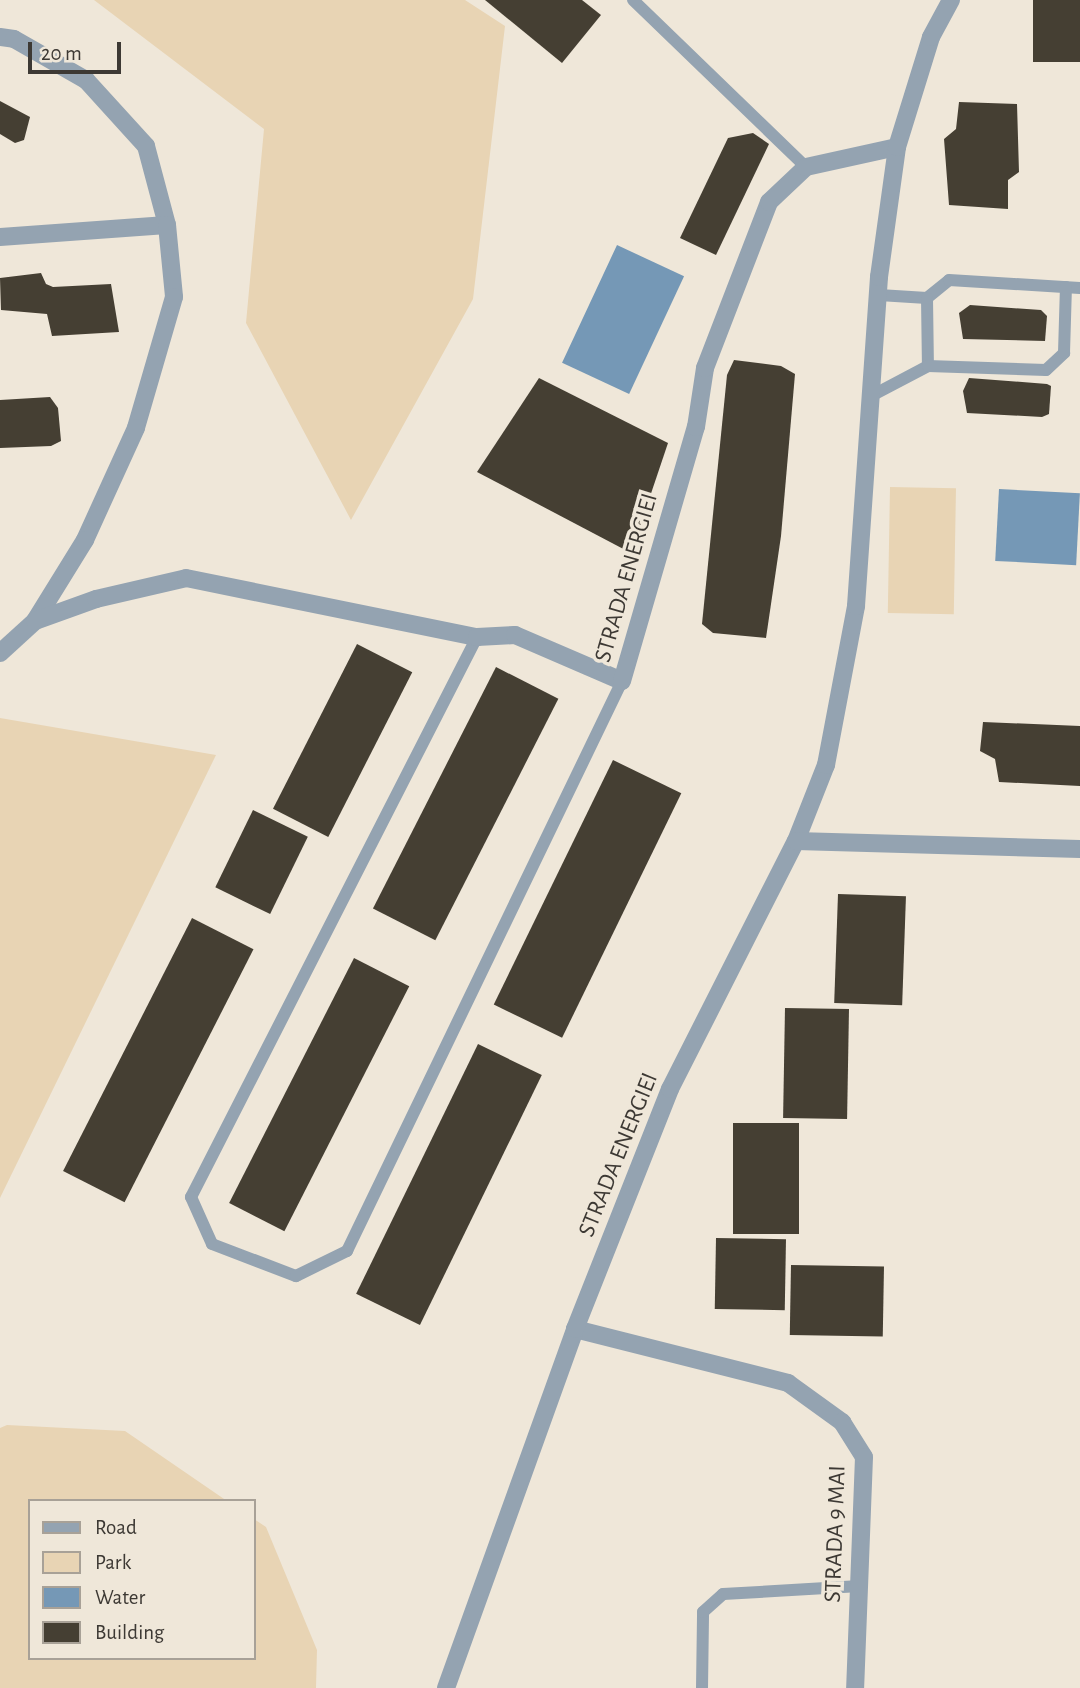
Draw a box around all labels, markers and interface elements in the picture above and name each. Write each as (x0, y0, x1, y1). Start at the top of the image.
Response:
scale bar (32, 28, 124, 72)
text: 20 m (41, 43, 82, 64)
street label: STRADA ENERGIEI (589, 490, 665, 666)
street label: STRADA ENERGIEI (573, 1069, 665, 1241)
street label: STRADA 9 MAI (819, 1465, 853, 1603)
legend (28, 1499, 256, 1660)
text: Road (95, 1517, 137, 1538)
text: Park (95, 1552, 131, 1573)
text: Water (95, 1587, 145, 1608)
text: Building (95, 1622, 164, 1643)

